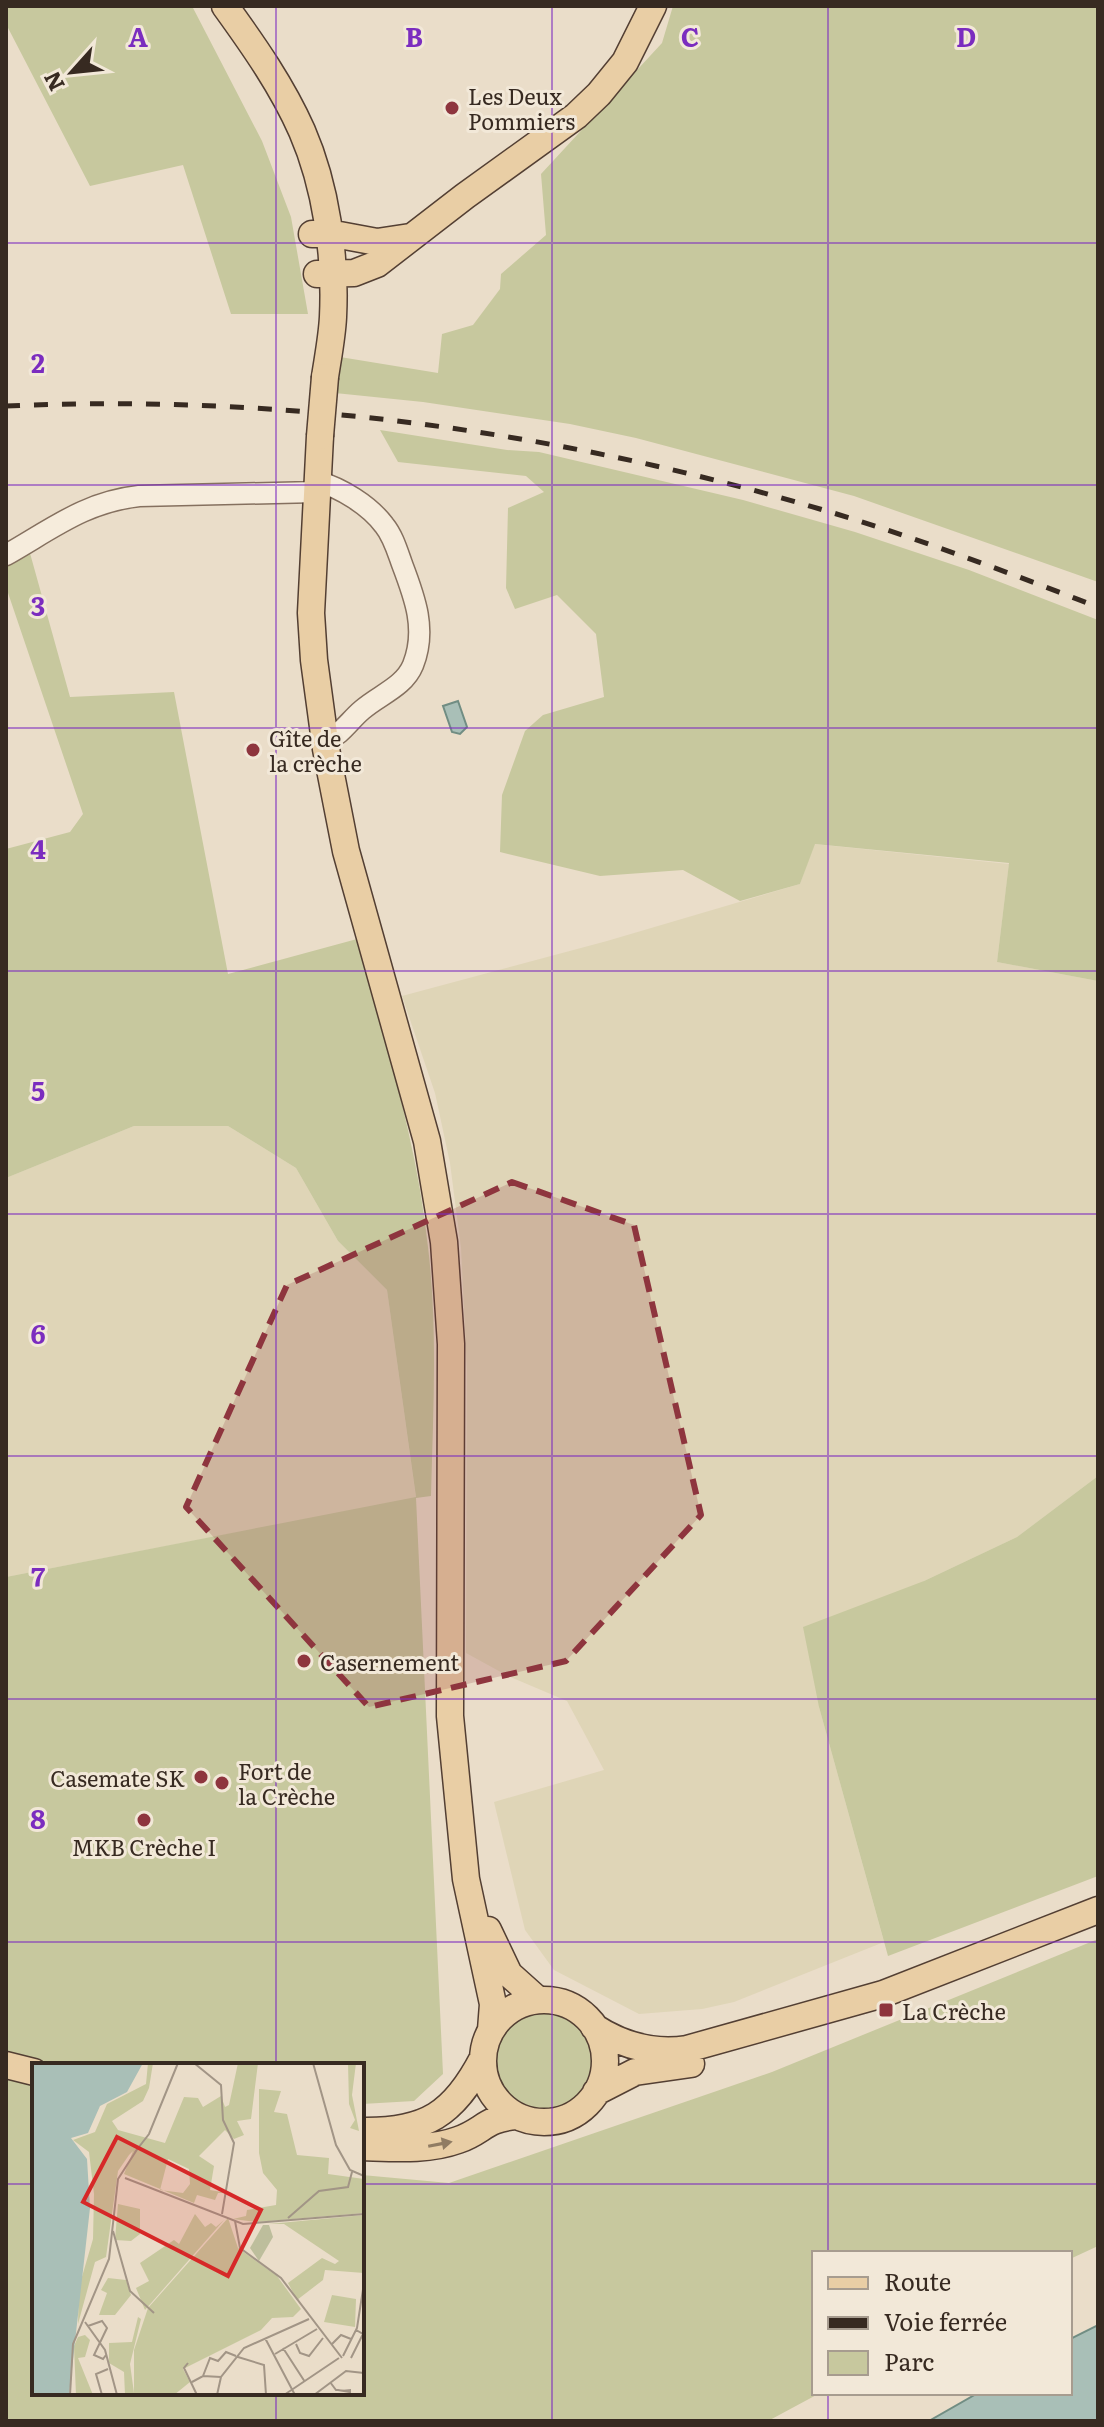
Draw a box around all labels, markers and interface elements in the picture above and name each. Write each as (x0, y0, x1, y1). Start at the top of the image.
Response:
text: A (128, 16, 148, 55)
text: B (405, 16, 423, 55)
text: C (681, 16, 699, 55)
text: D (956, 16, 976, 55)
north arrow (32, 32, 112, 112)
text: N (34, 66, 72, 97)
place label: Les Deux Pommiers (468, 79, 575, 137)
marker: Les Deux Pommiers (443, 99, 461, 117)
text: 2 (31, 342, 45, 381)
text: 3 (31, 585, 45, 624)
place label: Gîte de la crèche (269, 721, 362, 779)
marker: Gîte de la crèche (244, 741, 262, 759)
text: 4 (30, 828, 46, 867)
text: 5 (31, 1070, 45, 1109)
text: 6 (30, 1313, 46, 1352)
text: 7 (31, 1556, 45, 1595)
place label: Casernement (320, 1645, 459, 1678)
marker: Casernement (295, 1652, 313, 1670)
place label: Fort de la Crèche (238, 1754, 335, 1812)
place label: Casemate SK (50, 1761, 185, 1794)
marker: Casemate SK (192, 1768, 210, 1786)
marker: Fort de la Crèche (213, 1774, 231, 1792)
text: 8 (30, 1798, 46, 1837)
marker: MKB Crèche I (135, 1811, 153, 1829)
place label: MKB Crèche I (72, 1830, 216, 1863)
place label: La Crèche (902, 1994, 1006, 2027)
marker: La Crèche (877, 2001, 895, 2019)
inset map (32, 2063, 364, 2395)
one-way arrow (427, 2137, 452, 2150)
legend (812, 2251, 1072, 2395)
text: Route (884, 2263, 951, 2298)
text: Voie ferrée (884, 2303, 1007, 2338)
text: Parc (884, 2343, 934, 2378)

